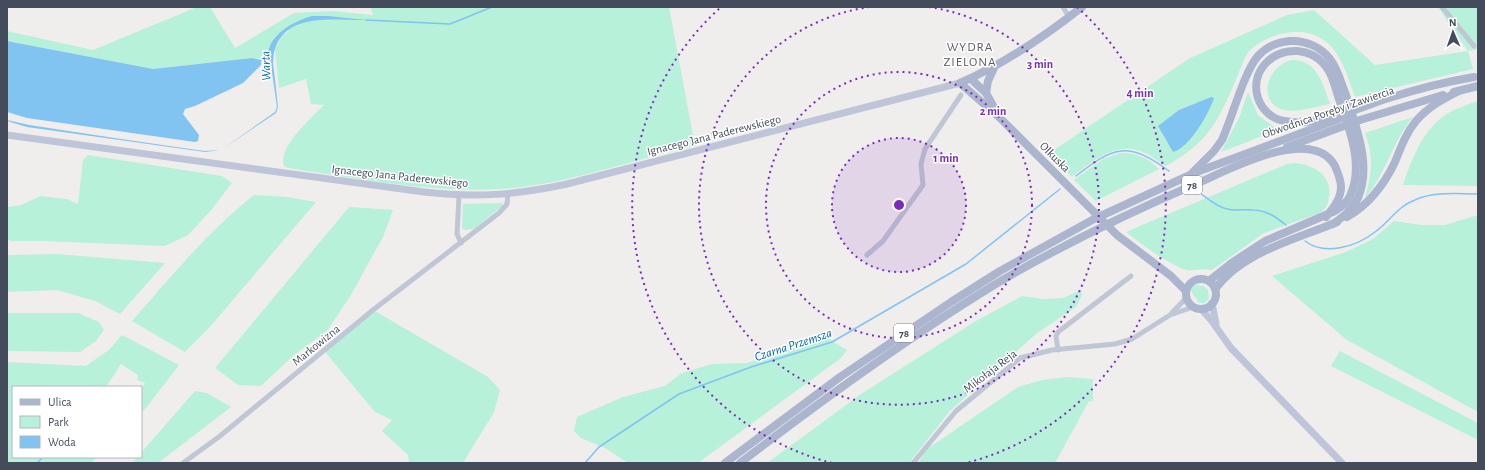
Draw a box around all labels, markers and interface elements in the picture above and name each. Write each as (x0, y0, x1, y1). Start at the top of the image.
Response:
north arrow (1433, 12, 1473, 52)
text: N (1449, 17, 1457, 28)
district label: WYDRA ZIELONA (943, 41, 997, 69)
water label: Warta (259, 50, 274, 81)
text: 3 min (1027, 58, 1053, 70)
street label: Obwodnica Poręby i Zawiercia (1260, 84, 1396, 141)
text: 4 min (1126, 87, 1154, 99)
text: 2 min (980, 105, 1006, 117)
street label: Ignacego Jana Paderewskiego (646, 113, 782, 157)
street label: Olkuska (1038, 140, 1073, 175)
text: 1 min (933, 152, 959, 164)
street label: Ignacego Jana Paderewskiego (331, 163, 469, 189)
road number: 78 (1182, 176, 1202, 194)
centre of rings (892, 198, 906, 212)
street label: Markowizna (290, 322, 342, 368)
road number: 78 (894, 324, 914, 342)
water label: Czarna Przemsza (753, 327, 834, 364)
street label: Mikołaja Reja (961, 347, 1020, 396)
legend (12, 386, 142, 458)
text: Ulica (48, 396, 72, 408)
text: Park (48, 416, 69, 428)
text: Woda (48, 436, 76, 448)

